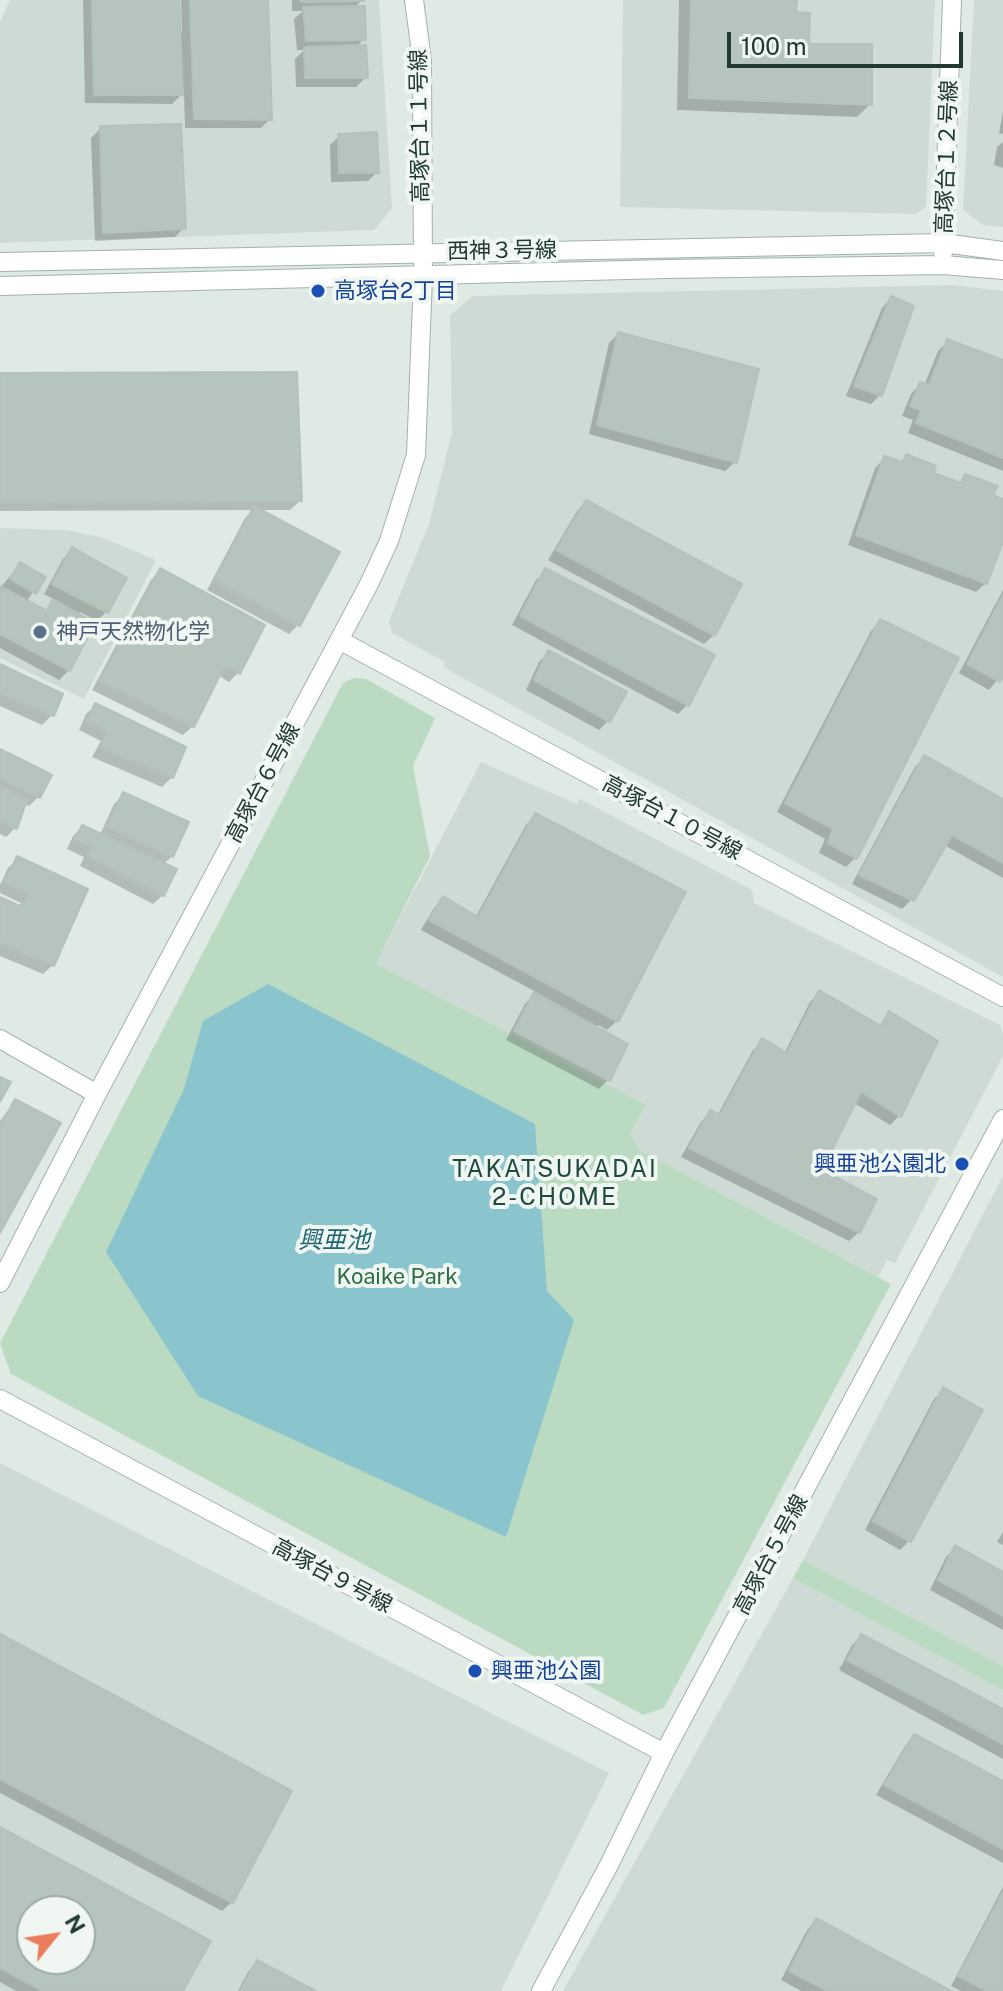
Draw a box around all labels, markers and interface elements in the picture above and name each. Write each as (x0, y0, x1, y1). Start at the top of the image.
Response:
scale bar (731, 16, 967, 66)
text: 100 m (741, 32, 807, 60)
street label: 高塚台１１号線 (405, 49, 435, 203)
street label: 高塚台１２号線 (931, 80, 963, 234)
street label: 西神３号線 (447, 237, 557, 265)
place label: 高塚台2丁目 (334, 278, 457, 304)
marker: 高塚台2丁目 (309, 282, 327, 300)
place label: 神戸天然物化学 (56, 619, 210, 645)
marker: 神戸天然物化学 (31, 623, 49, 641)
street label: 高塚台６号線 (220, 719, 306, 847)
street label: 高塚台１０号線 (598, 770, 746, 866)
place label: 興亜池公園北 (814, 1151, 946, 1177)
marker: 興亜池公園北 (953, 1155, 971, 1173)
district label: TAKATSUKADAI 2-CHOME (452, 1156, 658, 1212)
water label: 興亜池 (298, 1227, 370, 1255)
park label: Koaike Park (337, 1264, 457, 1290)
street label: 高塚台５号線 (728, 1491, 814, 1619)
street label: 高塚台９号線 (268, 1533, 396, 1619)
place label: 興亜池公園 (491, 1658, 601, 1684)
marker: 興亜池公園 (466, 1662, 484, 1680)
north arrow (16, 1895, 96, 1975)
text: N (59, 1910, 91, 1938)

